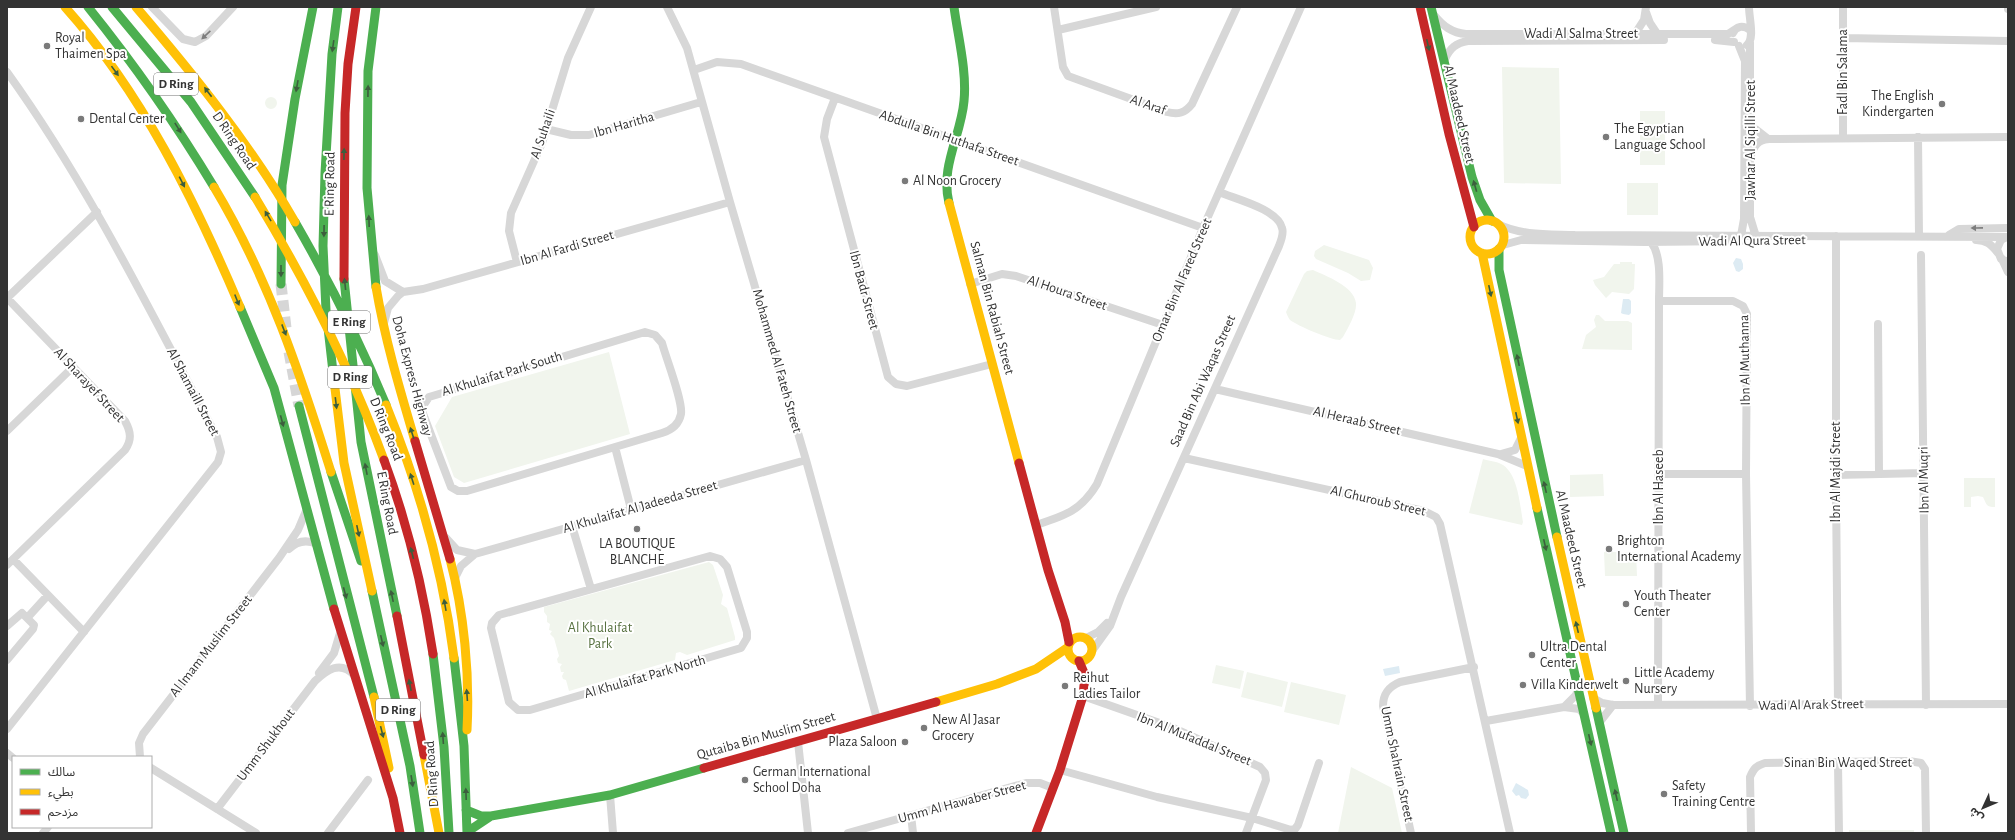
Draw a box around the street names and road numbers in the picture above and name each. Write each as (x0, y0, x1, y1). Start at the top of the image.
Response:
street label: Wadi Al Salma Street (1524, 27, 1639, 41)
street label: Fadl Bin Salama (1836, 29, 1850, 115)
street label: Al Maadeed Street (1441, 64, 1477, 165)
road number: D Ring (154, 73, 198, 95)
street label: Jawhar Al Siqilli Street (1744, 79, 1758, 200)
street label: Al Araf (1128, 92, 1168, 118)
street label: Al Suhaili (528, 107, 558, 161)
street label: Abdulla Bin Huthafa Street (878, 108, 1021, 169)
street label: D Ring Road (210, 109, 258, 173)
street label: Ibn Haritha (592, 110, 656, 140)
street label: E Ring Road (322, 152, 338, 216)
street label: Omar Bin Al Fared Street (1150, 216, 1215, 344)
street label: Ibn Al Fardi Street (519, 228, 616, 268)
street label: Wadi Al Qura Street (1698, 233, 1806, 249)
street label: Salman Bin Rabiah Street (967, 240, 1017, 377)
street label: Ibn Badr Street (847, 249, 881, 332)
street label: Al Houra Street (1025, 273, 1109, 313)
street label: Mohammed Al Fateh Street (750, 288, 804, 435)
road number: E Ring (328, 311, 370, 333)
street label: Saad Bin Abi Waqas Street (1168, 313, 1239, 449)
street label: Doha Express Highway (389, 314, 435, 438)
street label: Ibn Al Muthanna (1737, 314, 1753, 406)
street label: Al Sharayef Street (51, 345, 127, 425)
street label: Al Shamaill Street (164, 346, 222, 439)
street label: Al Khulaifat Park South (440, 349, 564, 399)
road number: D Ring (328, 366, 372, 388)
street label: D Ring Road (367, 395, 405, 463)
street label: Al Heraab Street (1312, 404, 1403, 438)
street label: Ibn Al Majdi Street (1829, 421, 1843, 523)
street label: Ibn Al Muqri (1916, 446, 1932, 514)
street label: Ibn Al Haseeb (1652, 449, 1666, 525)
street label: E Ring Road (374, 470, 400, 536)
street label: Al Khulaifat Al Jadeeda Street (561, 478, 719, 536)
street label: Al Ghuroub Street (1329, 483, 1428, 519)
street label: Al Maadeed Street (1553, 489, 1589, 590)
street label: Al Imam Muslim Street (167, 592, 255, 700)
street label: Al Khulaifat Park North (583, 653, 707, 701)
street label: Wadi Al Arak Street (1758, 697, 1864, 713)
road number: D Ring (376, 699, 420, 721)
street label: Umm Shahrain Street (1378, 705, 1416, 823)
street label: Umm Shukhout (235, 706, 298, 784)
street label: Qutaiba Bin Muslim Street (695, 709, 837, 762)
street label: Ibn Al Mufaddal Street (1135, 710, 1254, 769)
street label: D Ring Road (423, 740, 441, 808)
street label: Sinan Bin Waqed Street (1784, 756, 1912, 770)
street label: Umm Al Hawaber Street (897, 778, 1028, 826)

